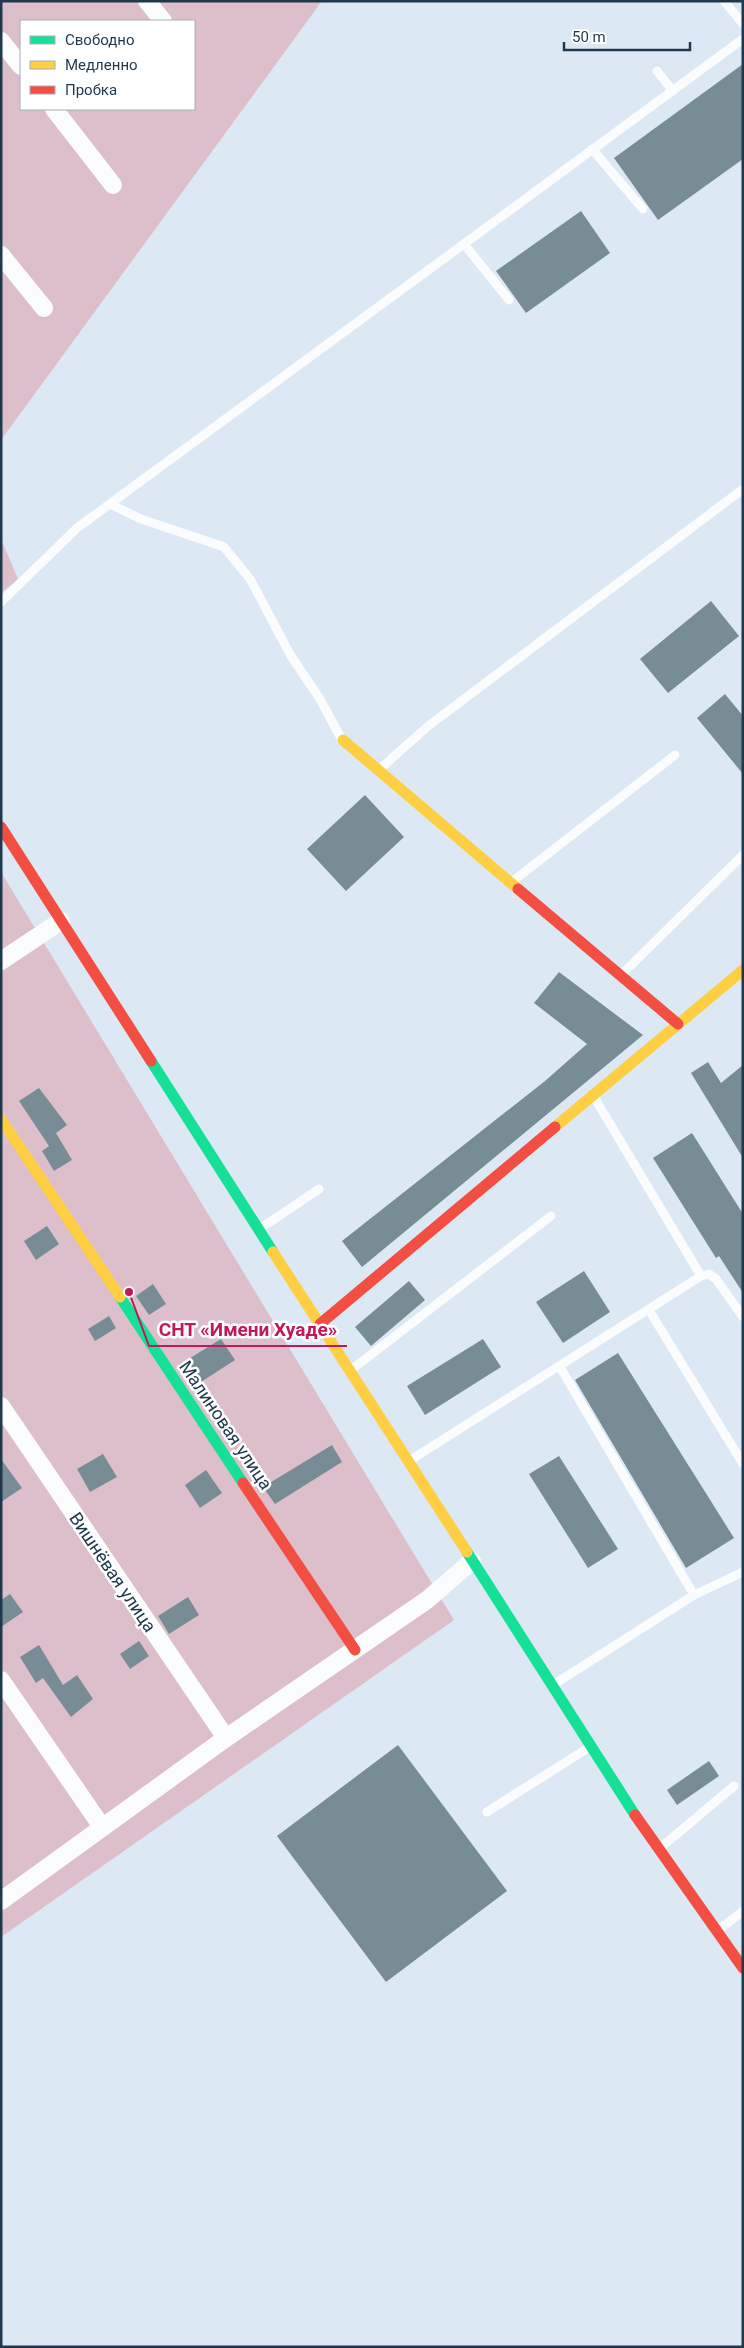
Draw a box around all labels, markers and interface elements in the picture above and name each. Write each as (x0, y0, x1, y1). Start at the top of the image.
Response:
legend (20, 20, 195, 110)
scale bar (564, 20, 690, 52)
text: 50 m (572, 28, 606, 46)
text: Свободно (65, 31, 134, 49)
text: Медленно (65, 56, 138, 74)
text: Пробка (65, 81, 117, 99)
callout: СНТ «Имени Хуаде» (149, 1312, 347, 1346)
text: СНТ «Имени Хуаде» (159, 1318, 337, 1341)
street label: Малиновая улица (175, 1357, 277, 1493)
street label: Вишнёвая улица (65, 1508, 161, 1636)

